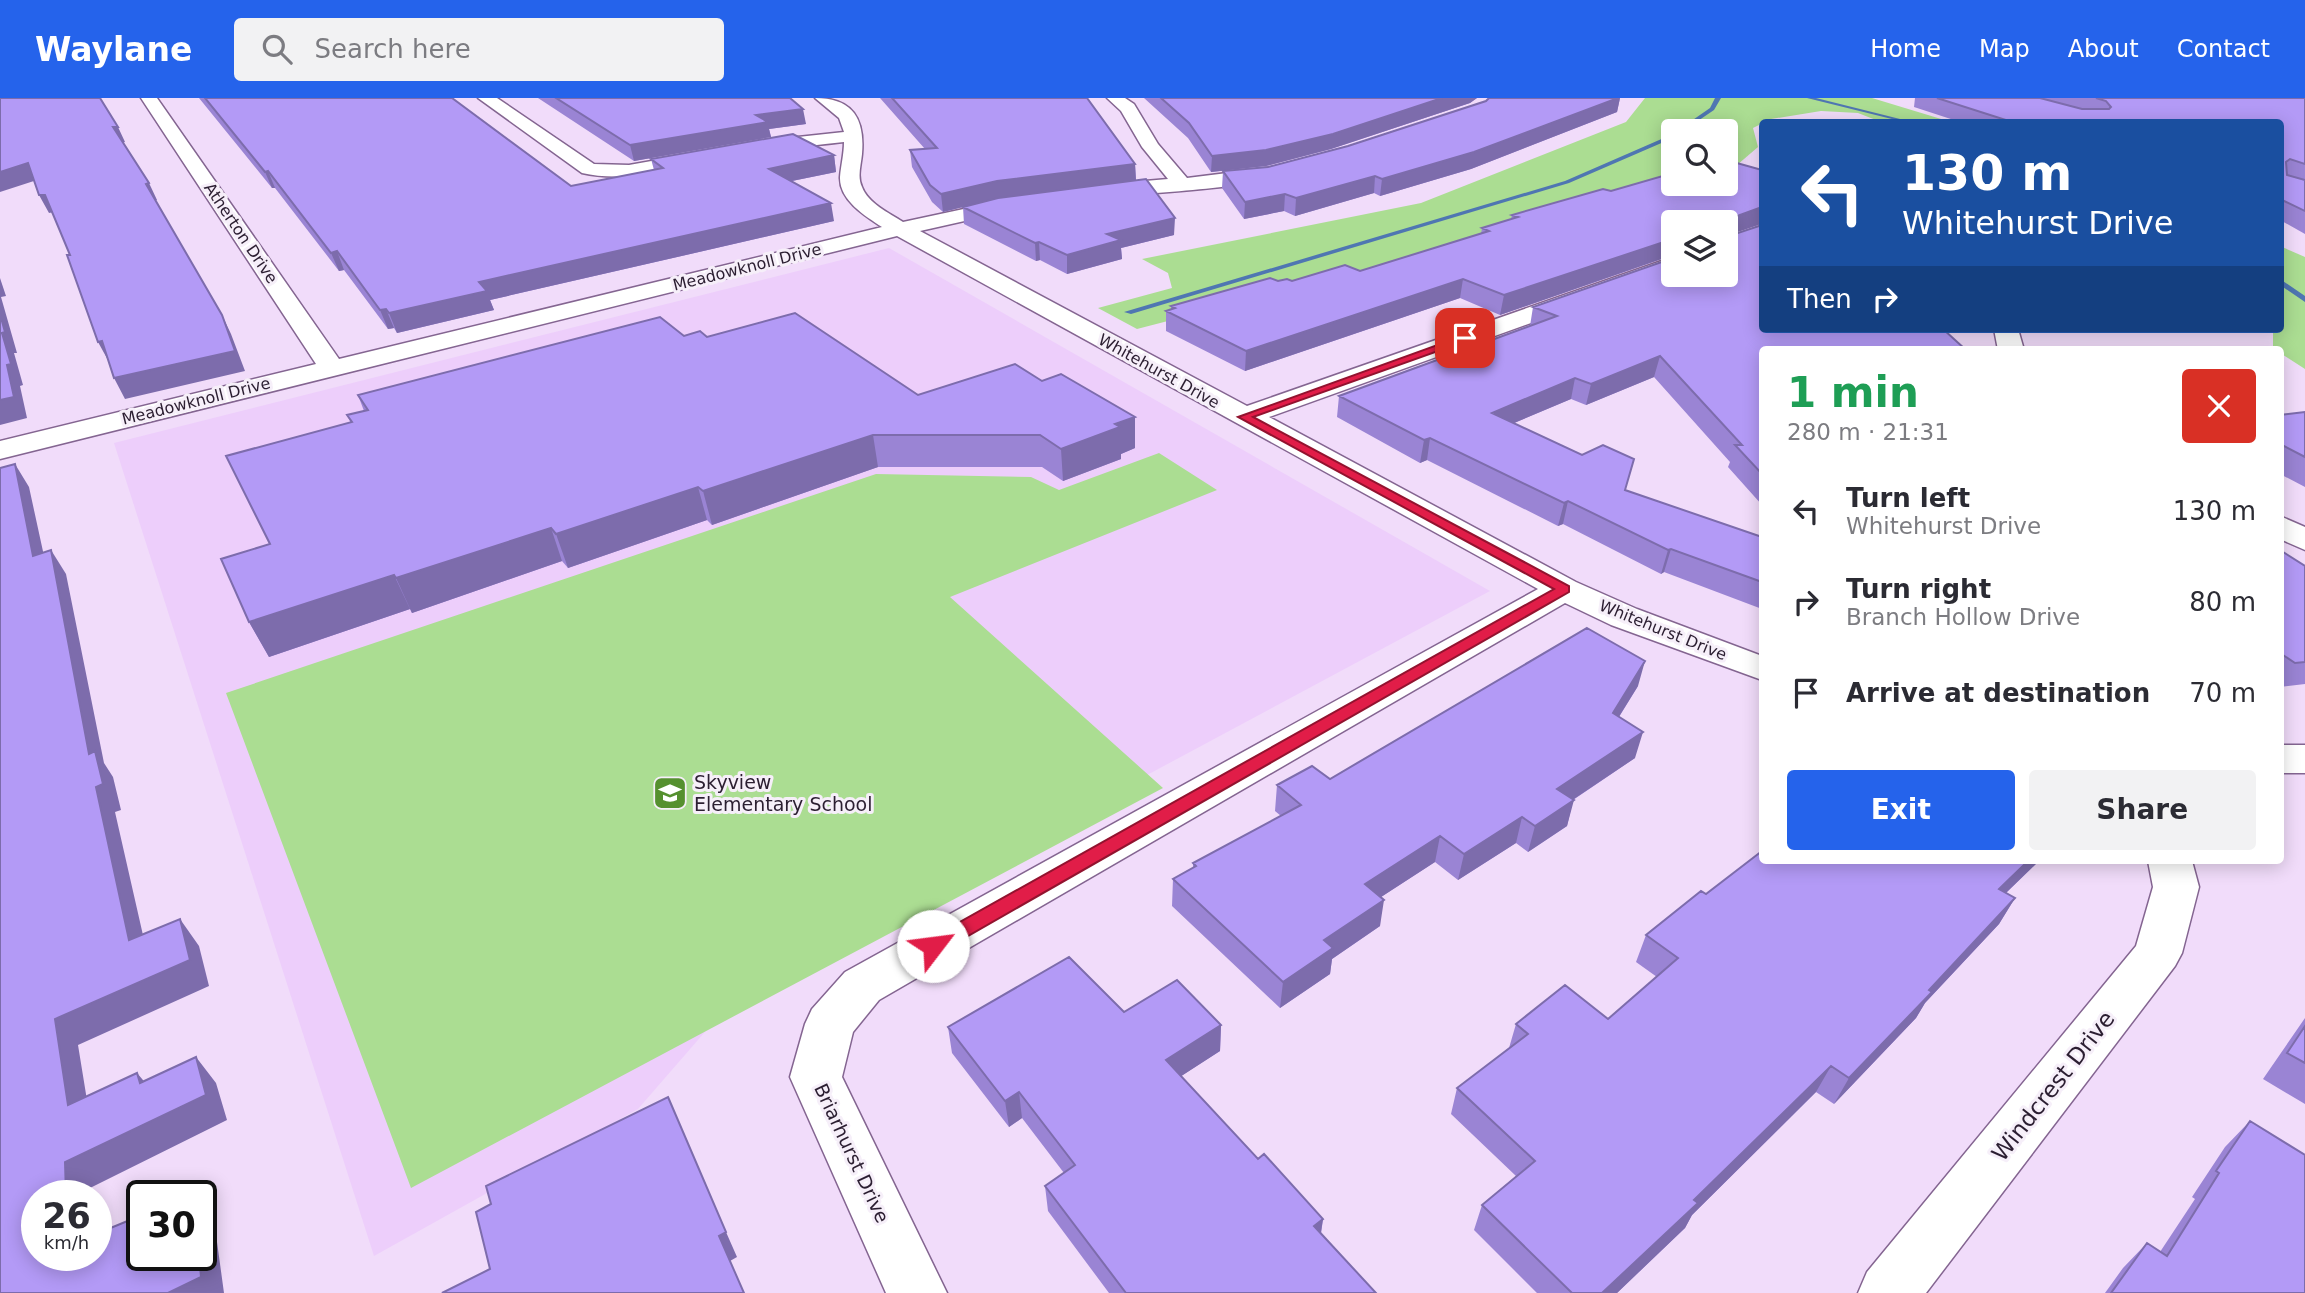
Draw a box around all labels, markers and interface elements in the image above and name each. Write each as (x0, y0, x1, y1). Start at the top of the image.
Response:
search box (234, 18, 724, 81)
text: Waylane (35, 30, 192, 69)
icon: search (258, 30, 296, 68)
text: Search here (314, 34, 471, 64)
text: Home (1870, 35, 1941, 63)
text: Map (1979, 35, 2030, 63)
text: About (2068, 35, 2139, 63)
text: Contact (2177, 35, 2270, 63)
map controls (1661, 119, 1738, 287)
button: search (1661, 119, 1738, 196)
text: 130 m (1902, 145, 2072, 202)
icon: left (1787, 147, 1878, 238)
street label: Atherton Drive (200, 179, 282, 287)
text: Whitehurst Drive (1902, 204, 2173, 242)
button: layers (1661, 210, 1738, 287)
street label: Meadowknoll Drive (671, 239, 823, 295)
icon: right (1866, 280, 1904, 318)
text: Then (1787, 284, 1852, 314)
pin (1435, 308, 1495, 368)
icon: arrive (1446, 319, 1484, 357)
street label: Whitehurst Drive (1095, 330, 1223, 412)
text: 1 min (1787, 368, 1919, 417)
button: close (2182, 369, 2256, 443)
street label: Meadowknoll Drive (120, 373, 272, 429)
text: 280 m · 21:31 (1787, 419, 1949, 445)
text: Turn left (1846, 483, 1970, 513)
icon: left (1787, 492, 1825, 530)
text: 130 m (2173, 496, 2256, 526)
text: Whitehurst Drive (1846, 513, 2041, 539)
text: Turn right (1846, 574, 1991, 604)
icon: right (1787, 583, 1825, 621)
text: 80 m (2189, 587, 2256, 617)
street label: Whitehurst Drive (1597, 596, 1729, 664)
text: Branch Hollow Drive (1846, 604, 2080, 630)
icon: arrive (1787, 674, 1825, 712)
text: Arrive at destination (1846, 678, 2150, 708)
text: 70 m (2189, 678, 2256, 708)
button: Exit (1787, 770, 2015, 850)
button: Share (2029, 770, 2256, 850)
place label: Skyview Elementary School (694, 771, 872, 815)
school or university icon: Skyview Elementary School (651, 774, 689, 812)
position arrow (896, 909, 970, 983)
street label: Windcrest Drive (1986, 1006, 2120, 1166)
street label: Briarhurst Drive (810, 1080, 894, 1226)
speed limit sign: 30 (126, 1180, 217, 1271)
text: 26 (42, 1196, 91, 1236)
text: km/h (44, 1232, 89, 1253)

